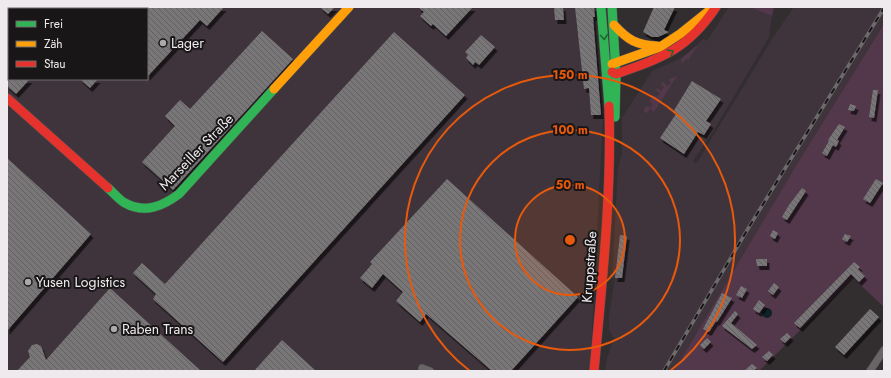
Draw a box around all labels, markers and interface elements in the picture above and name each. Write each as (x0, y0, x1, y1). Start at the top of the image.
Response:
legend (8, 8, 148, 80)
text: Frei (44, 15, 63, 33)
place label: Lager (171, 33, 204, 53)
one-way arrow (599, 34, 608, 40)
text: Zäh (44, 35, 63, 53)
marker: Lager (158, 38, 168, 48)
one-way arrow (667, 50, 674, 57)
text: Stau (44, 55, 66, 73)
text: 150 m (552, 66, 588, 84)
street label: Marseiller Straße (154, 109, 238, 195)
text: 100 m (552, 121, 588, 139)
text: 50 m (555, 176, 585, 194)
street label: Kruppstraße (577, 231, 601, 303)
centre of rings (563, 233, 577, 247)
place label: Yusen Logistics (36, 272, 125, 292)
marker: Yusen Logistics (23, 277, 33, 287)
place label: Raben Trans (122, 319, 194, 339)
marker: Raben Trans (109, 324, 119, 334)

